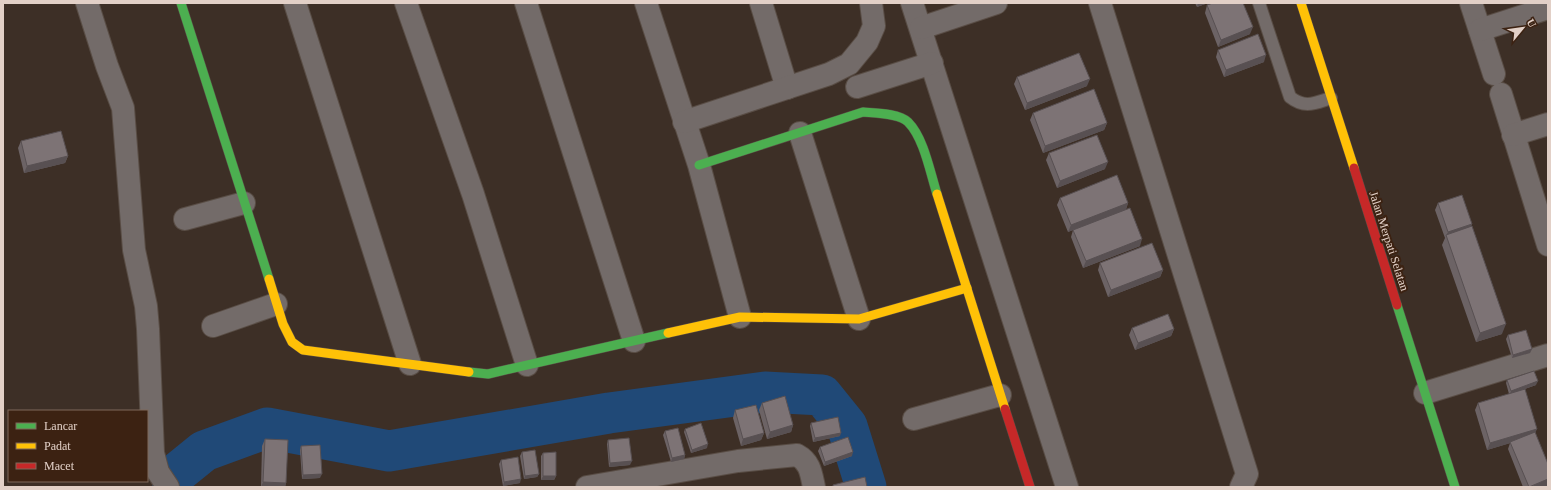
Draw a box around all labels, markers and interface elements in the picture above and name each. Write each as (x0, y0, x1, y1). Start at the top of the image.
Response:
north arrow (1503, 8, 1543, 48)
text: U (1525, 17, 1539, 30)
street label: Jalan Merpati Selatan (1366, 189, 1412, 293)
legend (8, 410, 148, 482)
text: Lancar (44, 419, 77, 433)
text: Padat (44, 439, 71, 453)
text: Macet (44, 459, 75, 473)

